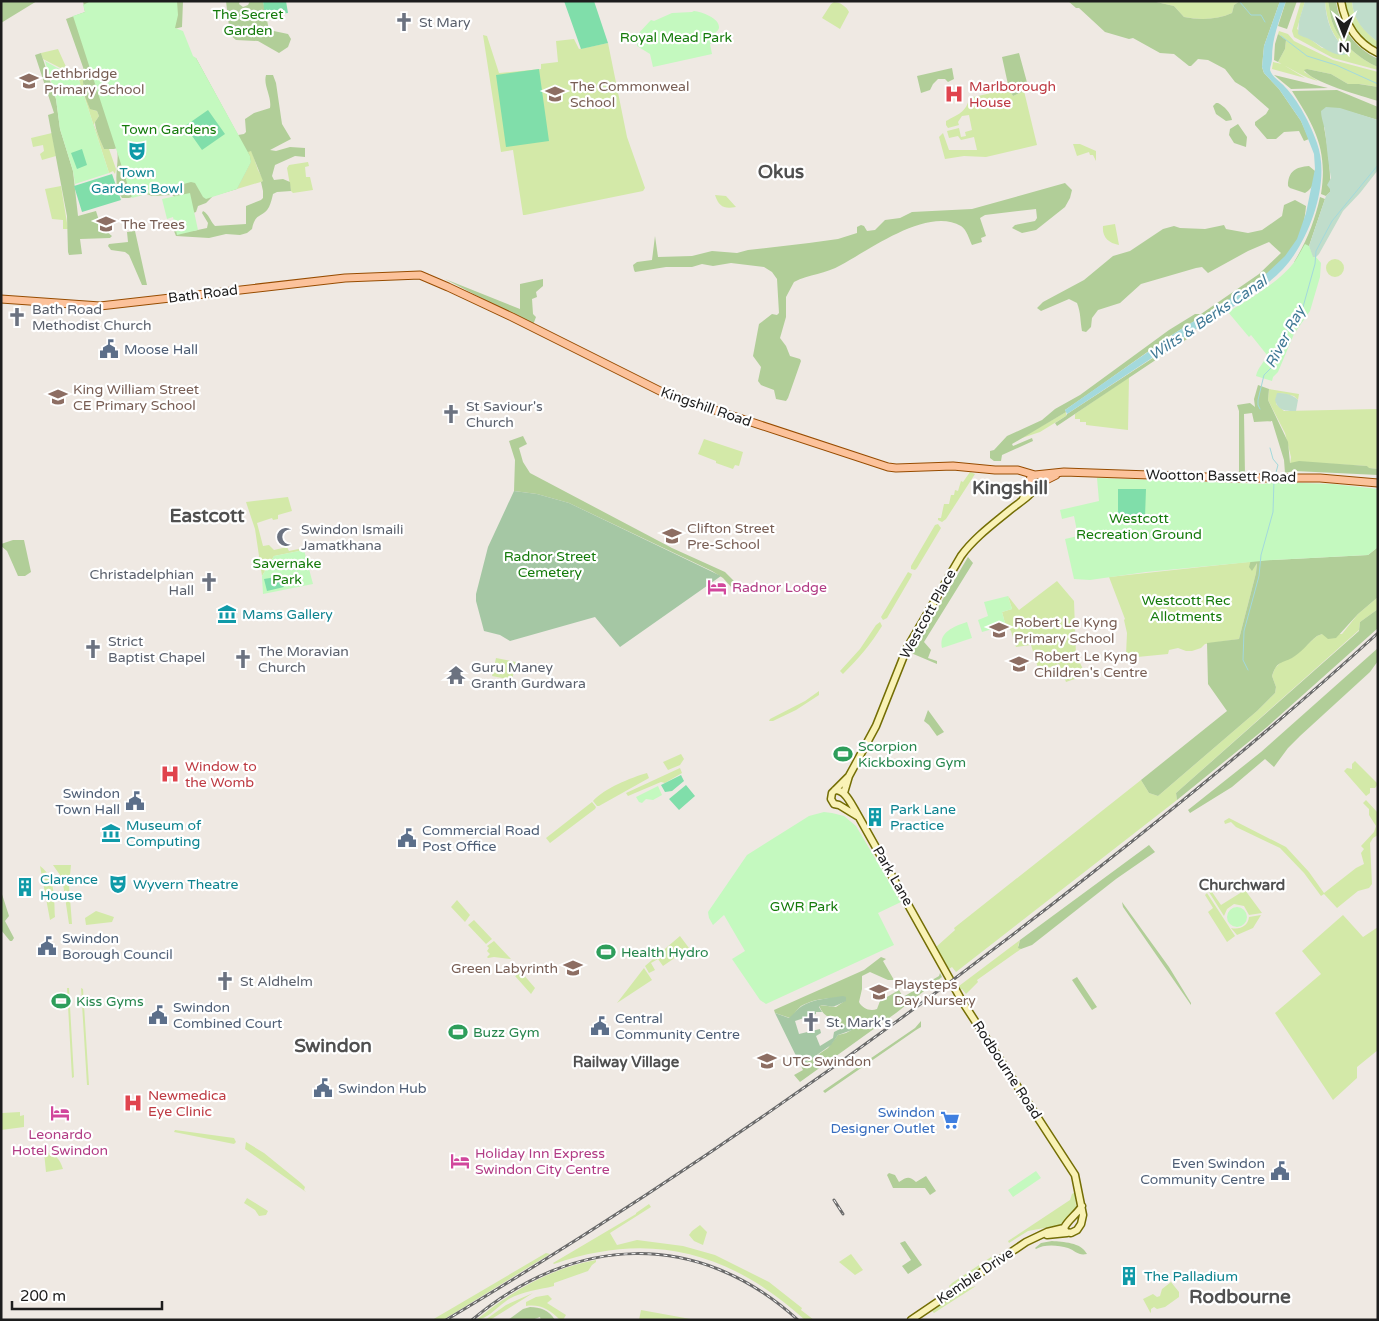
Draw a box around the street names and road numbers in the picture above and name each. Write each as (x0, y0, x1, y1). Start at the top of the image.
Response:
street label: Bath Road (167, 281, 239, 307)
street label: Kingshill Road (658, 384, 754, 430)
street label: Wootton Bassett Road (1146, 466, 1296, 486)
street label: Westcott Place (896, 566, 960, 662)
street label: Park Lane (869, 843, 917, 909)
street label: Rodbourne Road (969, 1018, 1045, 1122)
street label: Kemble Drive (934, 1244, 1017, 1308)

